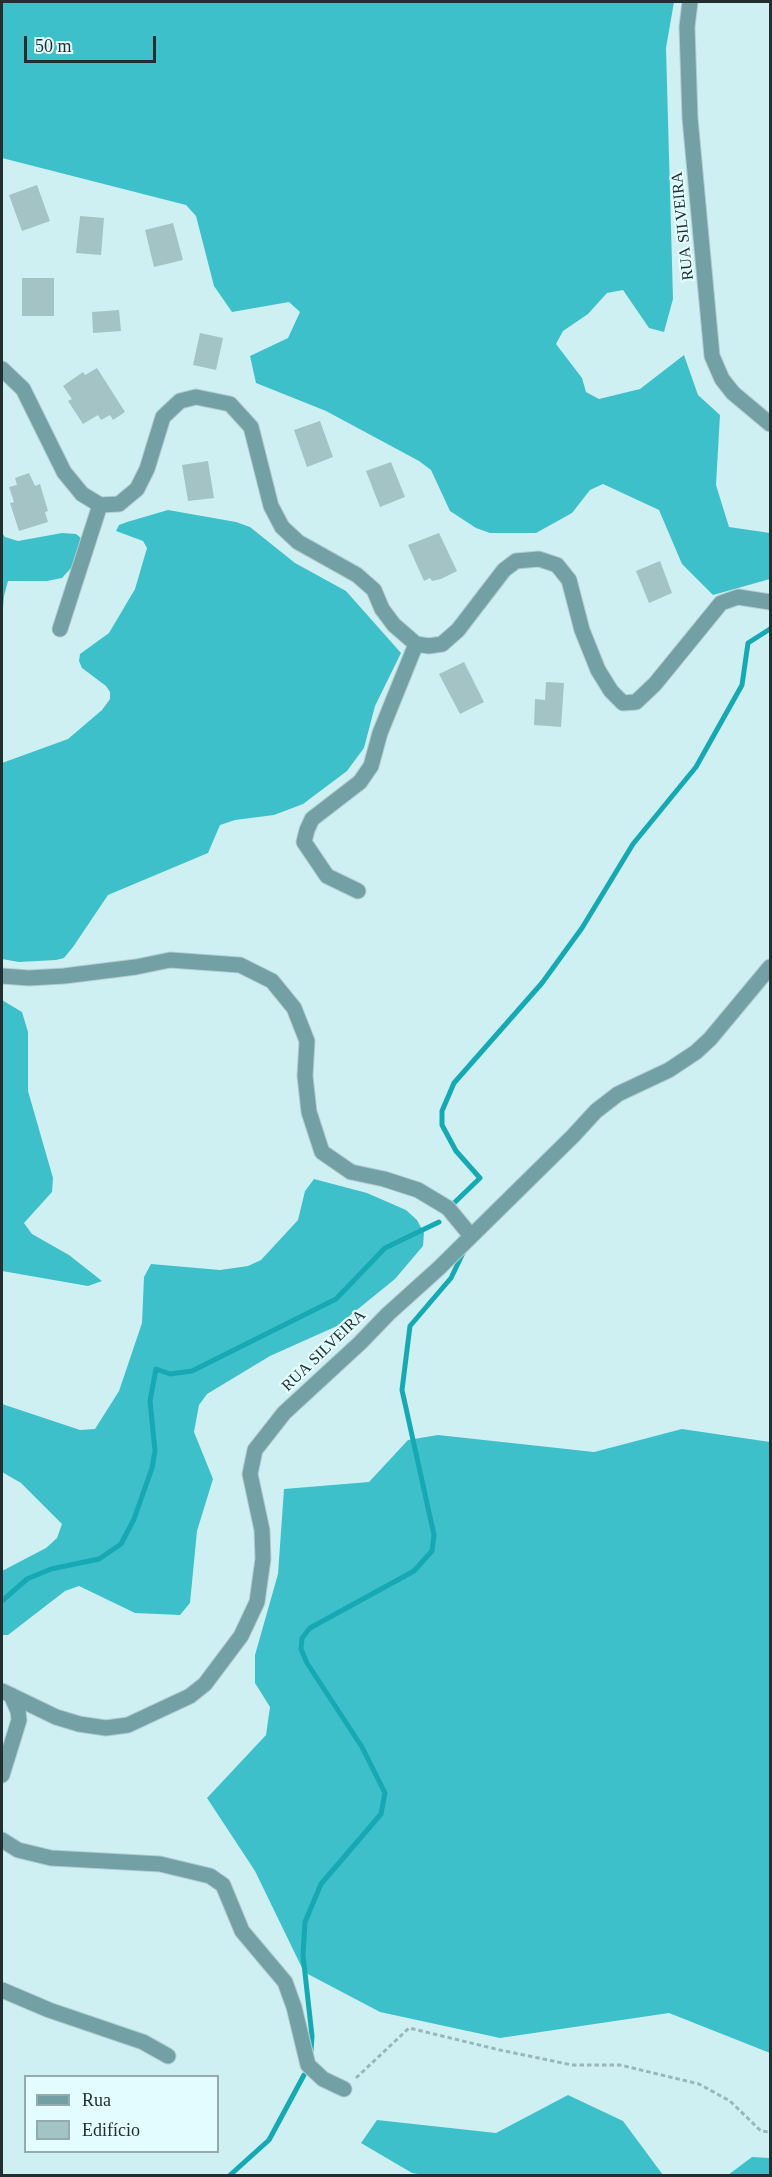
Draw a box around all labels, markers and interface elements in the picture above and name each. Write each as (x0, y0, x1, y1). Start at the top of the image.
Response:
scale bar (27, 24, 159, 62)
text: 50 m (35, 36, 72, 56)
street label: RUA SILVEIRA (668, 171, 698, 281)
street label: RUA SILVEIRA (278, 1306, 370, 1396)
legend (24, 2075, 219, 2153)
text: Rua (82, 2090, 111, 2110)
text: Edifício (82, 2120, 140, 2140)

